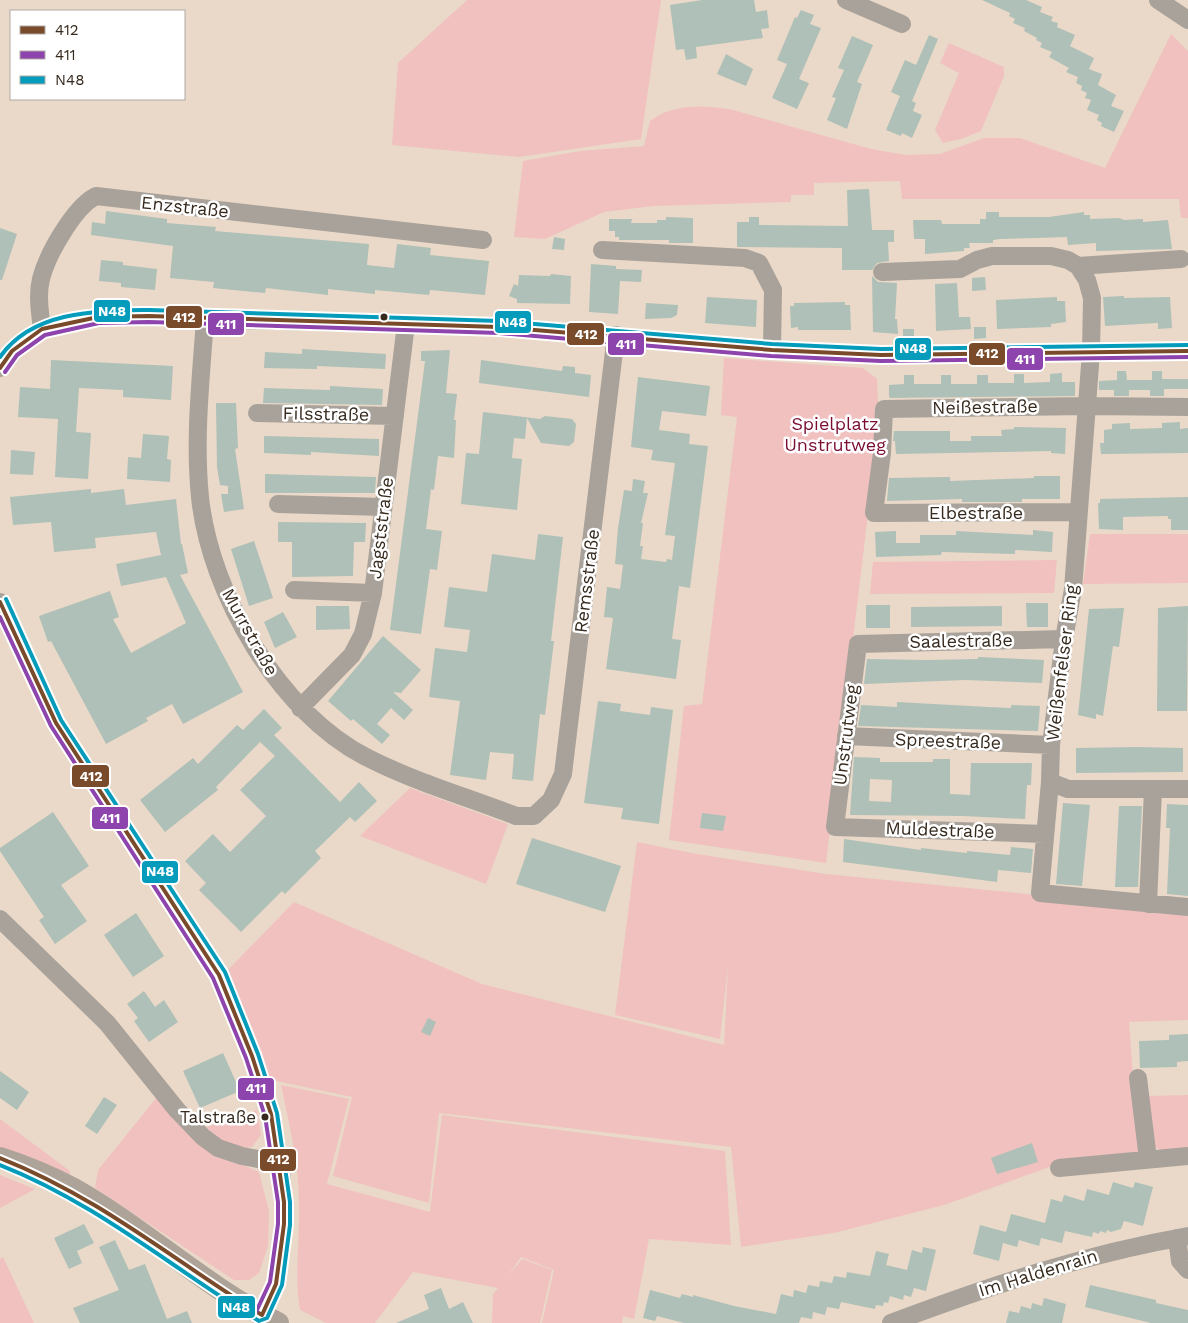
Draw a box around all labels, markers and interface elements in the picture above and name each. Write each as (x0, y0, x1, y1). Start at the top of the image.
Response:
legend (10, 10, 185, 100)
text: 412 (55, 21, 79, 39)
text: 411 (55, 46, 76, 64)
text: N48 (55, 71, 84, 89)
street label: Enzstraße (140, 191, 230, 222)
line badge: N48 (93, 299, 131, 323)
text: N48 (98, 303, 126, 319)
line badge: 412 (165, 305, 203, 329)
text: 412 (172, 309, 196, 325)
line badge: N48 (494, 310, 532, 334)
line badge: 411 (207, 312, 245, 336)
unlabelled marker (379, 312, 389, 322)
text: N48 (499, 314, 527, 330)
text: 411 (216, 316, 236, 332)
line badge: 412 (566, 322, 605, 346)
text: 412 (574, 326, 598, 342)
line badge: 411 (607, 332, 645, 356)
text: 411 (616, 336, 636, 352)
line badge: N48 (894, 337, 932, 361)
text: N48 (899, 340, 927, 356)
line badge: 412 (968, 342, 1006, 366)
text: 412 (975, 345, 999, 361)
line badge: 411 (1006, 347, 1044, 371)
text: 411 (1015, 351, 1035, 367)
street label: Neißestraße (932, 395, 1038, 418)
street label: Filsstraße (283, 402, 369, 425)
park label: Spielplatz Unstrutweg (784, 413, 886, 455)
street label: Jagststraße (364, 476, 397, 580)
street label: Elbestraße (929, 502, 1023, 523)
street label: Remsstraße (570, 528, 603, 634)
street label: Weißenfelser Ring (1041, 583, 1082, 742)
street label: Murrstraße (218, 584, 283, 679)
street label: Saalestraße (909, 629, 1013, 652)
street label: Unstrutweg (829, 683, 862, 787)
street label: Spreestraße (894, 728, 1002, 753)
line badge: 412 (71, 764, 110, 788)
text: 412 (79, 768, 103, 784)
line badge: 411 (91, 806, 129, 830)
text: 411 (100, 810, 120, 826)
street label: Muldestraße (885, 817, 995, 842)
line badge: N48 (141, 860, 179, 884)
text: N48 (146, 863, 174, 879)
line badge: 411 (237, 1077, 275, 1101)
text: 411 (246, 1080, 266, 1096)
place label: Talstraße (180, 1107, 256, 1127)
marker: Talstraße (260, 1112, 270, 1122)
line badge: 412 (259, 1148, 297, 1172)
text: 412 (266, 1151, 290, 1167)
street label: Im Haldenrain (976, 1244, 1100, 1301)
line badge: N48 (217, 1295, 256, 1319)
text: N48 (222, 1299, 250, 1315)

